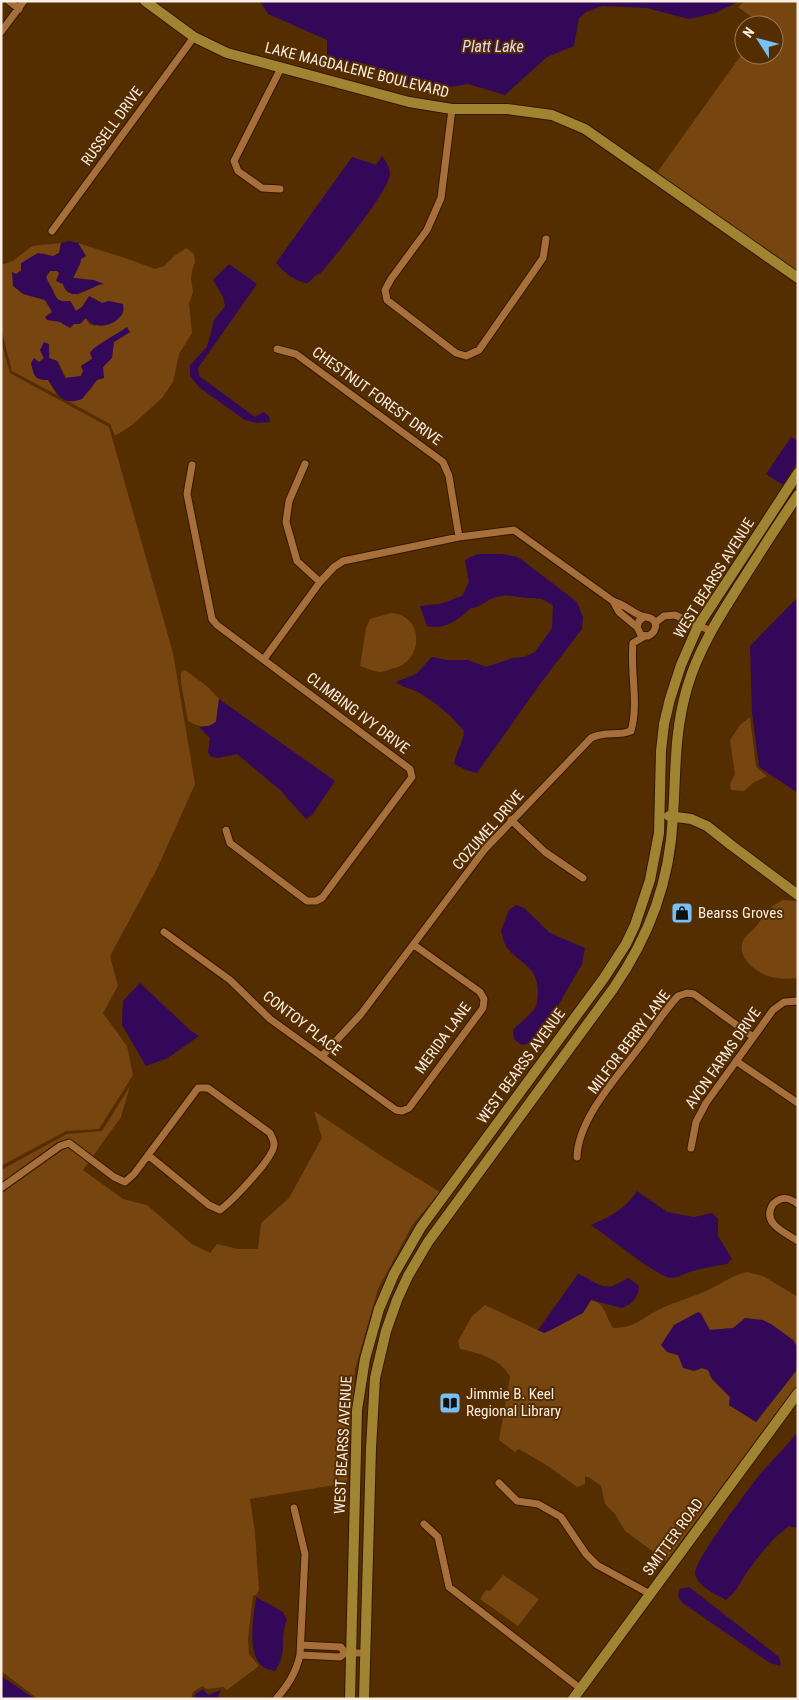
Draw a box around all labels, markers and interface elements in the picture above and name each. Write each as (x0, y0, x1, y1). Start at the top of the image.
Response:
north arrow (734, 15, 784, 65)
text: N (739, 24, 757, 41)
water label: Platt Lake (462, 37, 524, 56)
street label: LAKE MAGDALENE BOULEVARD (263, 38, 451, 102)
street label: RUSSELL DRIVE (77, 83, 147, 169)
street label: CHESTNUT FOREST DRIVE (309, 343, 445, 449)
street label: WEST BEARSS AVENUE (670, 515, 758, 641)
street label: CLIMBING IVY DRIVE (303, 669, 413, 757)
street label: COZUMEL DRIVE (449, 787, 527, 873)
shop icon: Bearss Groves (670, 901, 694, 925)
place label: Bearss Groves (698, 904, 783, 922)
street label: CONTOY PLACE (259, 987, 345, 1059)
street label: MILFOR BERRY LANE (584, 987, 674, 1097)
street label: MERIDA LANE (411, 999, 475, 1077)
street label: AVON FARMS DRIVE (681, 1004, 765, 1112)
street label: WEST BEARSS AVENUE (473, 1005, 569, 1127)
street label: WEST BEARSS AVENUE (330, 1376, 356, 1514)
place label: Jimmie B. Keel Regional Library (466, 1385, 561, 1420)
library icon: Jimmie B. Keel Regional Library (438, 1391, 462, 1415)
street label: SMITTER ROAD (639, 1495, 707, 1579)

